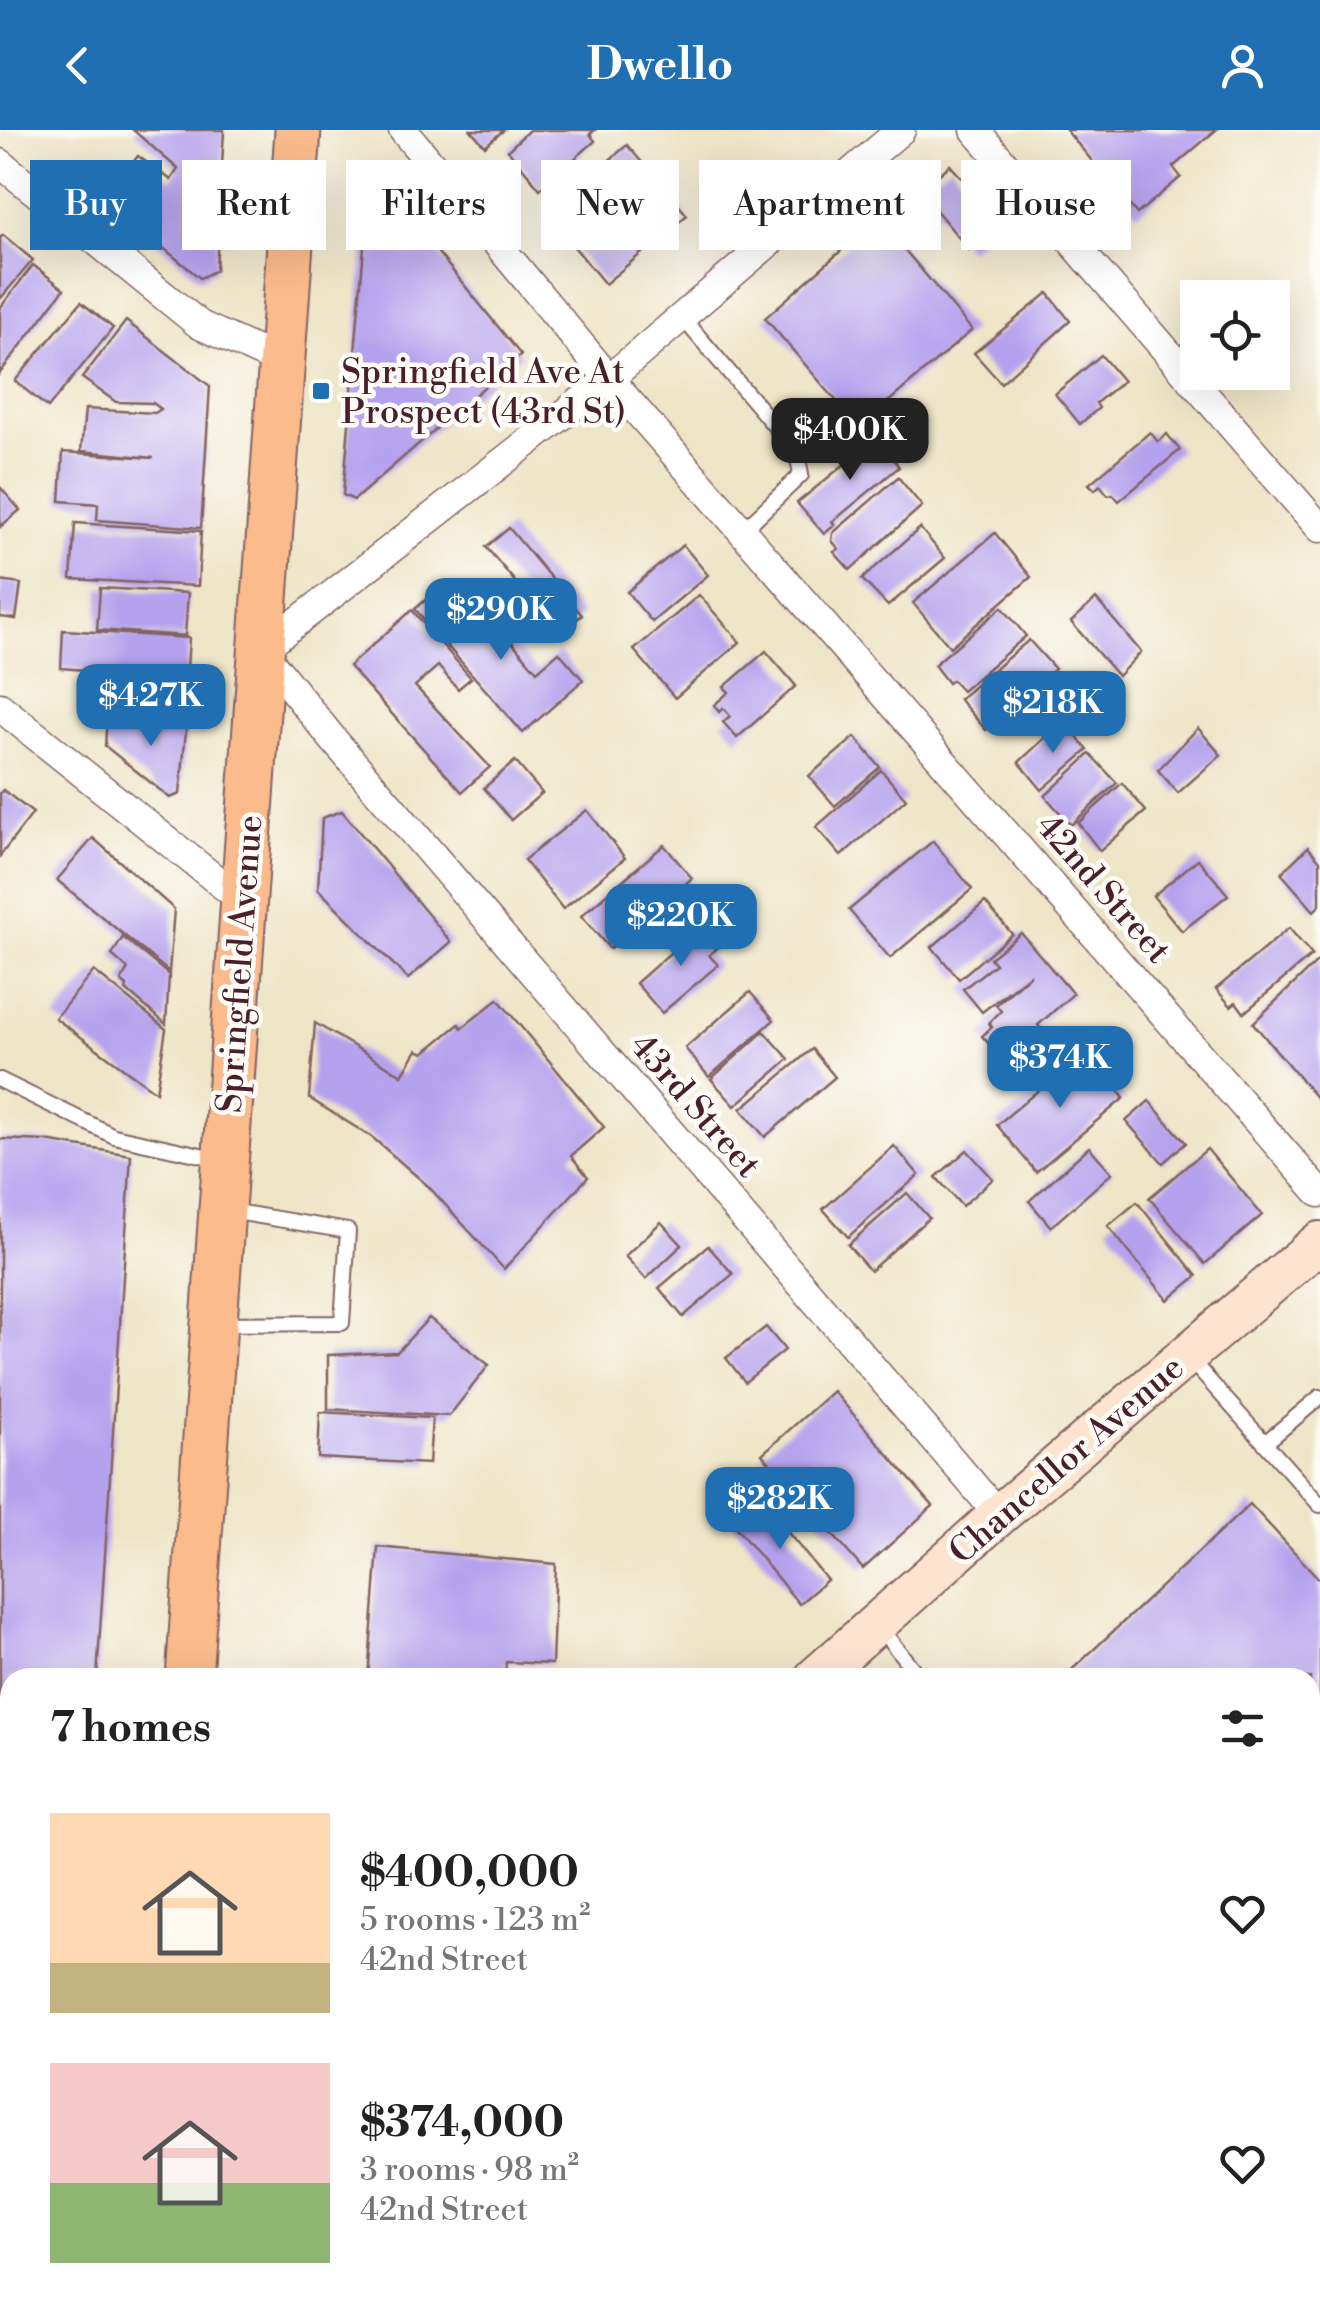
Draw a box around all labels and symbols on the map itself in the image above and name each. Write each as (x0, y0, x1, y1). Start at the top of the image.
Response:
place label: Springfield Ave At Prospect (43rd St) (341, 351, 626, 434)
marker: Springfield Ave At Prospect (43rd St) (310, 380, 332, 402)
pin: $400K (780, 398, 920, 483)
pin: $290K (431, 578, 571, 663)
pin: $427K (81, 664, 221, 749)
pin: $218K (983, 671, 1123, 756)
street label: 42nd Street (1026, 806, 1179, 972)
street label: Springfield Avenue (209, 814, 272, 1115)
pin: $220K (611, 884, 751, 969)
street label: 43rd Street (621, 1025, 769, 1187)
pin: $374K (990, 1026, 1130, 1111)
street label: Chancellor Avenue (941, 1347, 1193, 1574)
pin: $282K (710, 1467, 850, 1552)

